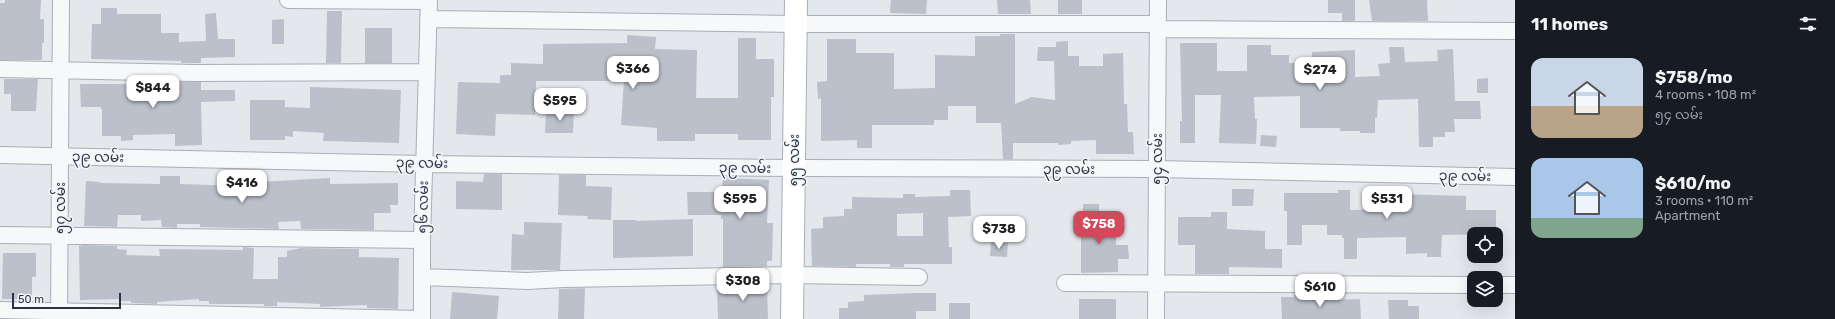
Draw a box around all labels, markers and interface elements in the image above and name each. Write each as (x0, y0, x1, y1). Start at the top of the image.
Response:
icon: filters (1797, 13, 1819, 35)
text: 11 homes (1531, 14, 1608, 34)
pin: $366 (609, 56, 657, 90)
pin: $274 (1296, 57, 1344, 91)
text: $366 (616, 61, 650, 76)
text: $274 (1303, 62, 1337, 77)
text: $758/mo (1655, 67, 1733, 87)
icon: home (1563, 74, 1611, 122)
pin: $844 (129, 75, 177, 109)
text: $844 (135, 80, 171, 95)
text: 4 rooms · 108 m² (1655, 87, 1756, 102)
pin: $595 (536, 88, 584, 122)
text: $595 (543, 93, 577, 108)
text: ၅၄ လမ်း (1655, 107, 1703, 122)
street label: ၅၄ လမ်း (1147, 133, 1169, 185)
street label: ၅၅ လမ်း (784, 134, 806, 186)
street label: ၃၉ လမ်း (72, 146, 124, 169)
street label: ၃၉ လမ်း (396, 152, 448, 175)
street label: ၃၉ လမ်း (719, 157, 771, 180)
street label: ၃၉ လမ်း (1043, 159, 1095, 181)
street label: ၃၉ လမ်း (1439, 165, 1491, 188)
pin: $416 (218, 170, 266, 204)
text: $610/mo (1655, 173, 1731, 193)
icon: home (1563, 174, 1611, 222)
text: $416 (226, 175, 258, 190)
street label: ၅၆ လမ်း (412, 180, 435, 234)
street label: ၅၇ လမ်း (50, 182, 72, 234)
pin: $595 (716, 186, 764, 220)
pin: $531 (1363, 186, 1411, 220)
text: $595 (723, 191, 757, 206)
text: $531 (1371, 191, 1403, 206)
text: 3 rooms · 110 m² (1655, 193, 1753, 208)
text: Apartment (1655, 208, 1720, 223)
pin: $758 (1075, 211, 1123, 245)
pin: $738 (975, 216, 1023, 250)
text: $758 (1082, 216, 1116, 231)
text: $738 (982, 221, 1016, 236)
map controls (1467, 227, 1503, 307)
button: locate (1467, 227, 1503, 263)
pin: $308 (719, 268, 767, 302)
button: layers (1467, 271, 1503, 307)
text: $308 (726, 273, 760, 288)
pin: $610 (1296, 274, 1344, 308)
text: $610 (1304, 279, 1336, 294)
scale bar (12, 291, 121, 310)
text: 50 m (18, 293, 44, 306)

